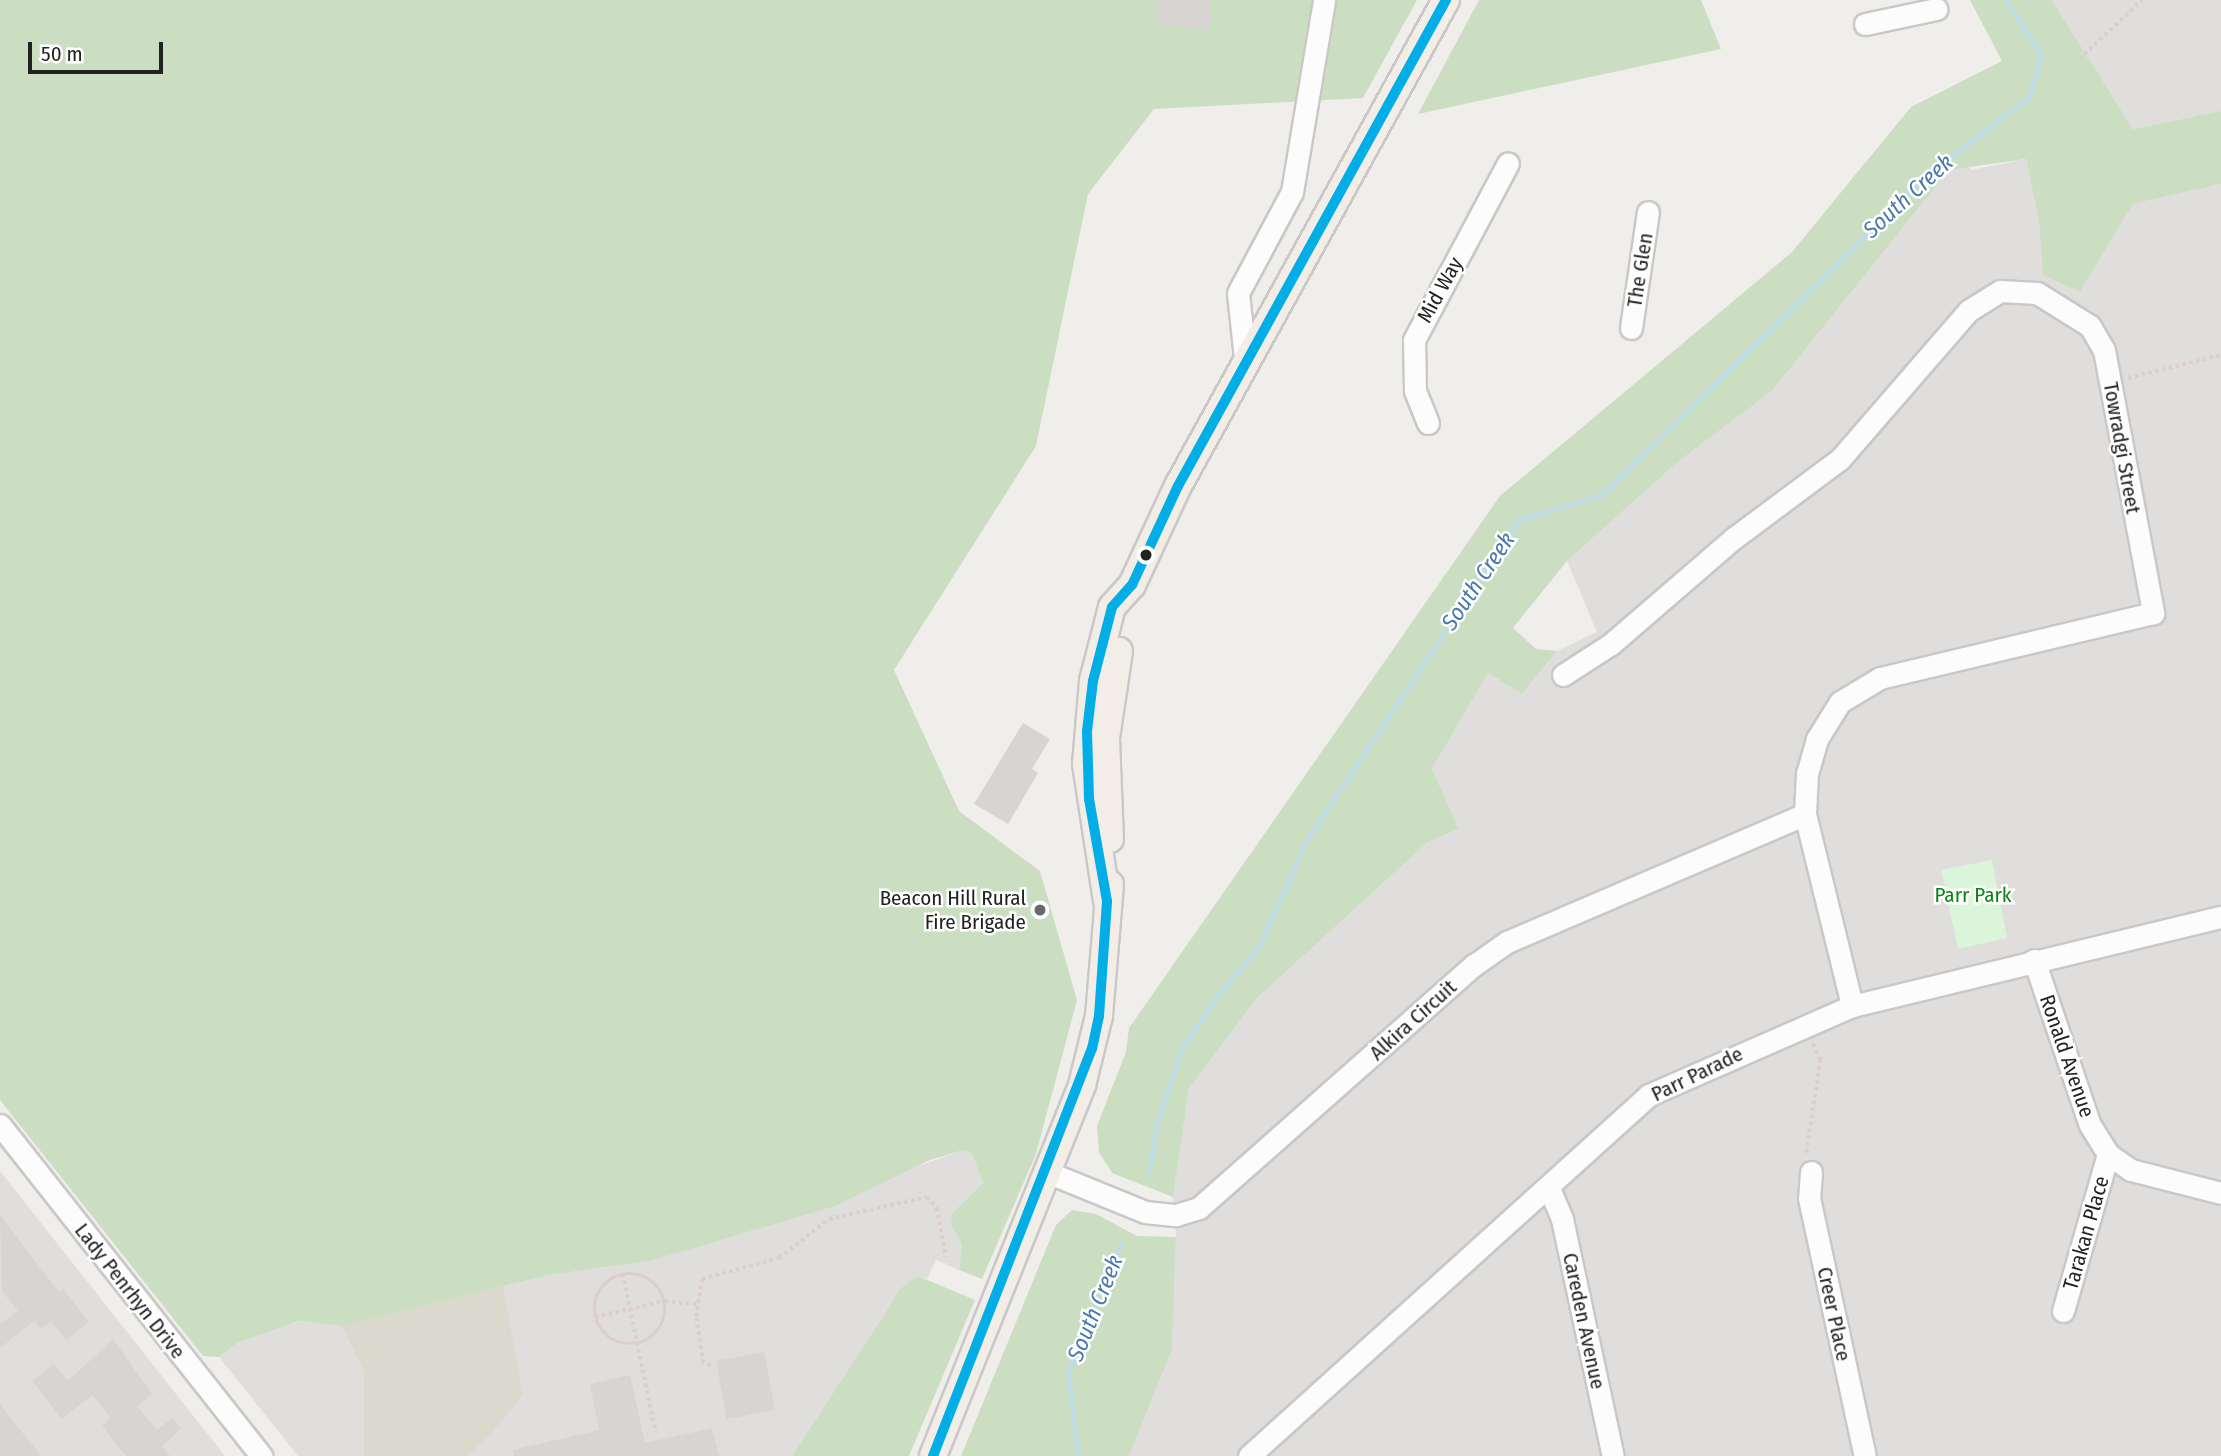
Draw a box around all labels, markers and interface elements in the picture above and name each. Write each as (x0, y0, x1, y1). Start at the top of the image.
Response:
scale bar (32, 28, 166, 72)
text: 50 m (41, 41, 83, 67)
water label: South Creek (1857, 148, 1959, 244)
street label: The Glen (1622, 231, 1658, 309)
street label: Mid Way (1412, 253, 1468, 327)
street label: Towradgi Street (2098, 380, 2146, 516)
water label: South Creek (1435, 527, 1521, 635)
unlabelled marker (1139, 548, 1153, 562)
park label: Parr Park (1934, 882, 2012, 908)
place label: Beacon Hill Rural Fire Brigade (880, 885, 1026, 935)
marker: Beacon Hill Rural Fire Brigade (1032, 902, 1048, 918)
street label: Alkira Circuit (1364, 974, 1462, 1066)
street label: Ronald Avenue (2034, 991, 2100, 1121)
street label: Parr Parade (1647, 1041, 1747, 1107)
street label: Tarakan Place (2058, 1173, 2114, 1293)
street label: Lady Penrhyn Drive (69, 1218, 191, 1364)
water label: South Creek (1061, 1251, 1129, 1365)
street label: Careden Avenue (1557, 1251, 1611, 1391)
street label: Creer Place (1812, 1265, 1856, 1363)

